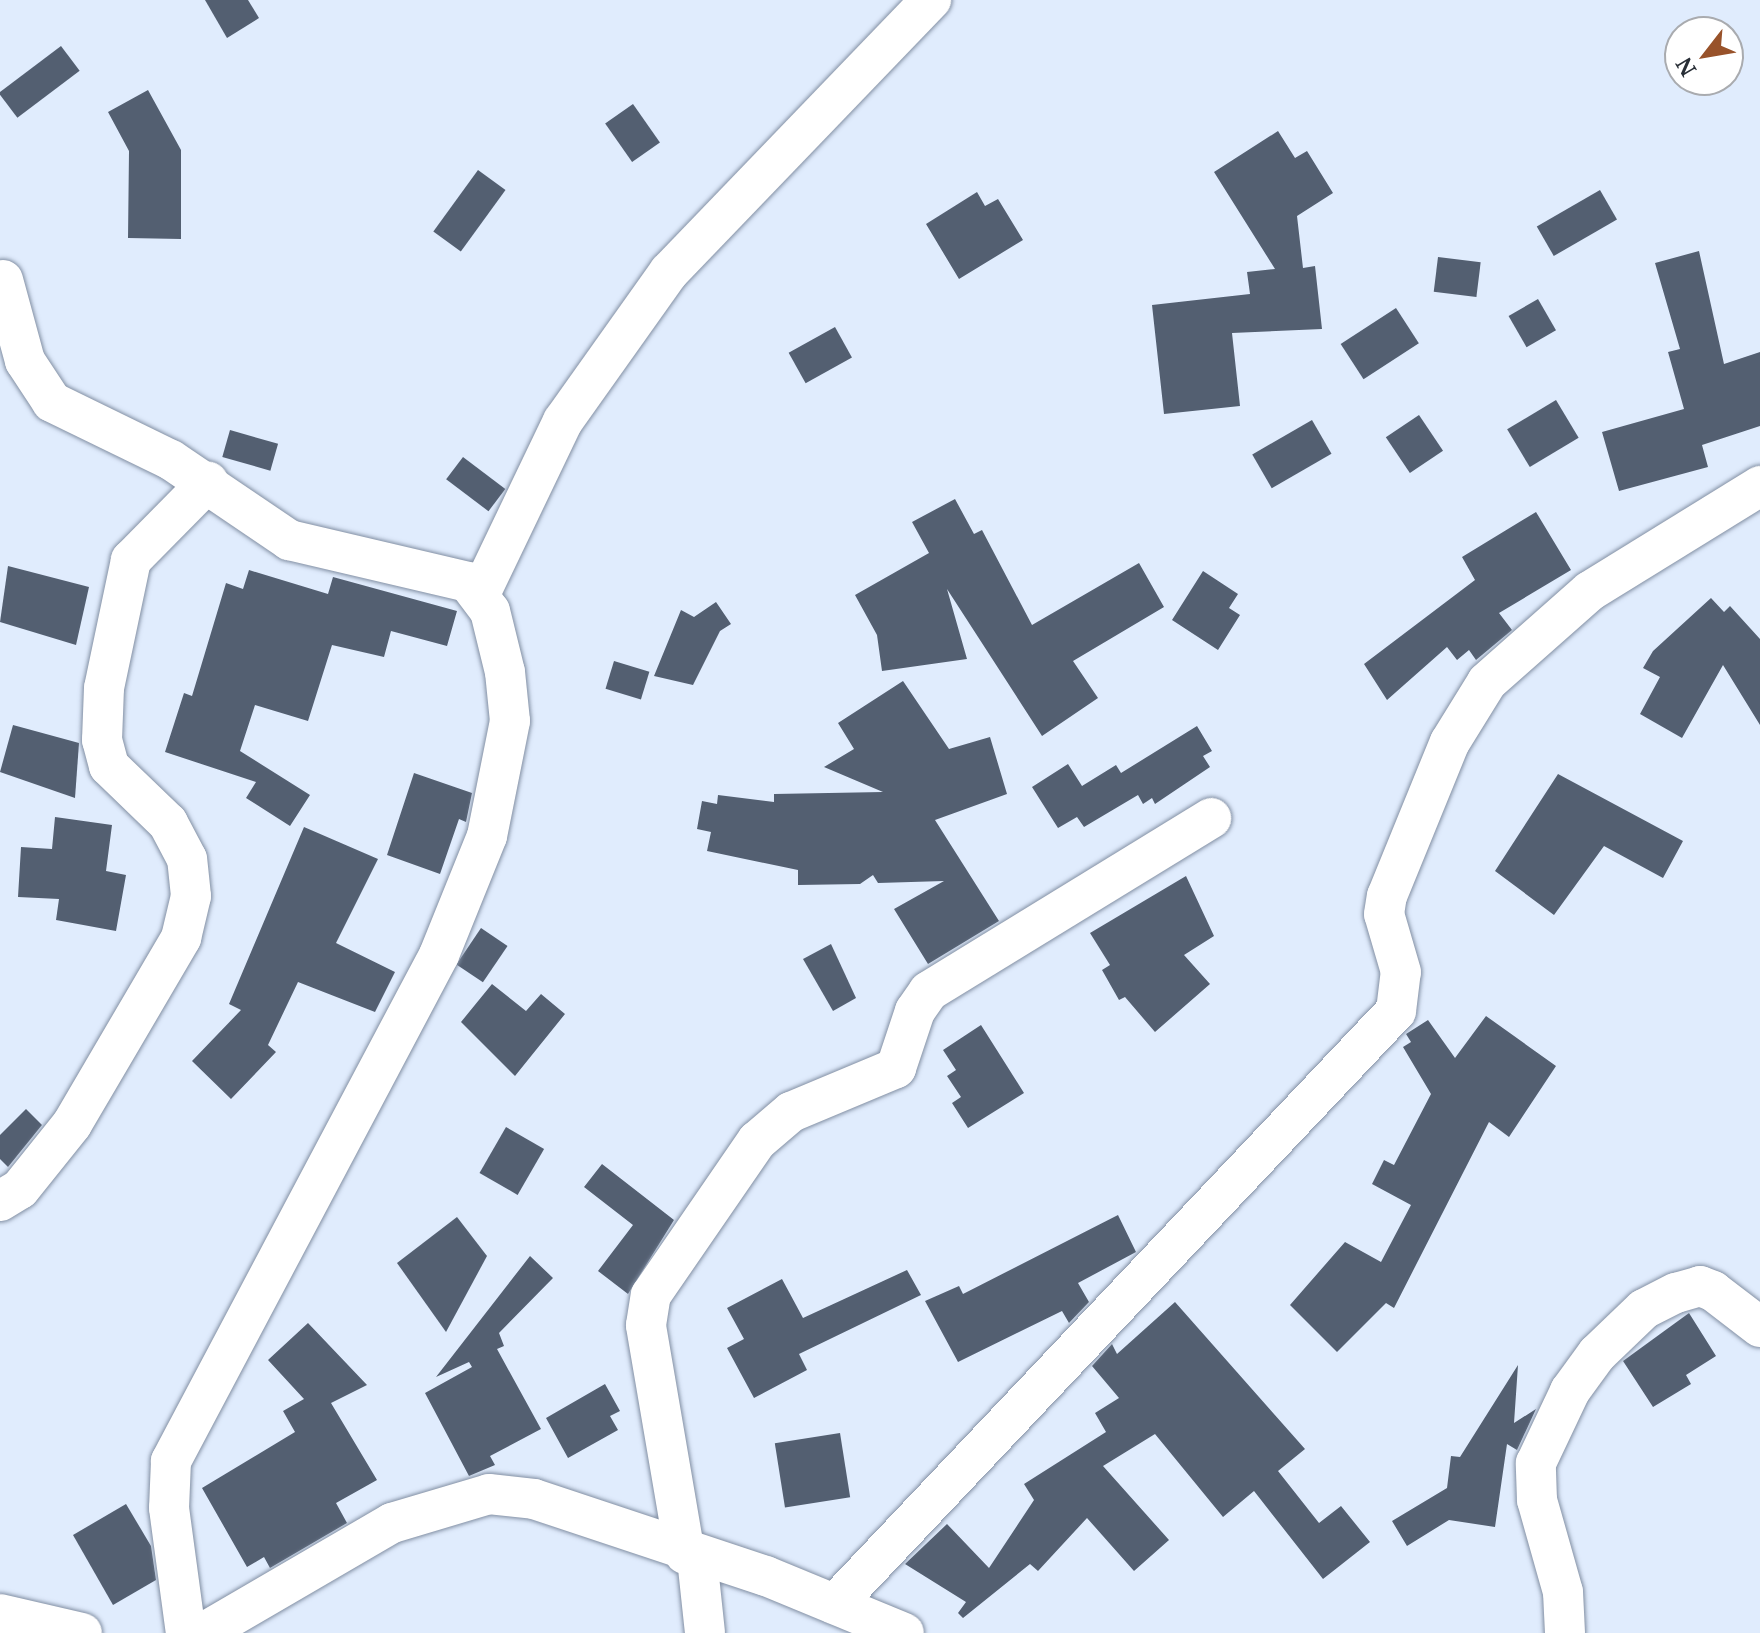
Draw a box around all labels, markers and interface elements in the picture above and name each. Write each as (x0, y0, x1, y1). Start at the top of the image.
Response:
north arrow (1664, 16, 1744, 96)
text: N (1668, 52, 1702, 82)

